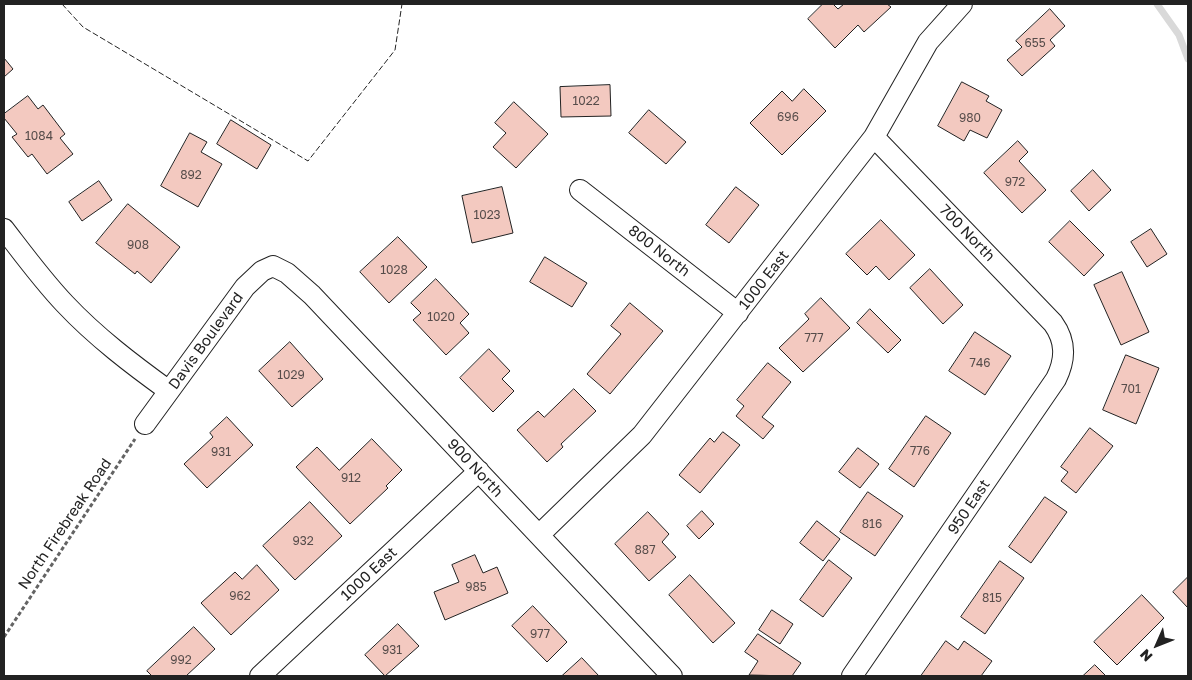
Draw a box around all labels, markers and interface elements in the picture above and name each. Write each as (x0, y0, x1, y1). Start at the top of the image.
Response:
house number: 655 (1024, 36, 1046, 50)
house number: 1022 (572, 94, 600, 108)
house number: 696 (777, 110, 799, 124)
house number: 980 (959, 111, 981, 125)
house number: 1084 (25, 129, 53, 143)
house number: 892 (180, 168, 202, 182)
house number: 972 (1005, 175, 1025, 189)
street label: 700 North (935, 201, 999, 265)
house number: 1023 (473, 208, 501, 222)
street label: 800 North (625, 221, 693, 281)
house number: 908 (127, 238, 149, 252)
street label: 1000 East (735, 247, 793, 313)
house number: 1028 (380, 263, 408, 277)
street label: Davis Boulevard (165, 289, 247, 393)
house number: 1020 (427, 310, 455, 324)
house number: 777 (804, 331, 824, 345)
house number: 746 (970, 356, 990, 370)
house number: 1029 (277, 368, 305, 382)
house number: 701 (1121, 382, 1141, 396)
street label: 900 North (443, 435, 507, 501)
house number: 776 (910, 444, 930, 458)
house number: 931 (211, 445, 231, 459)
street label: North Firebreak Road (14, 455, 116, 593)
house number: 912 (341, 471, 361, 485)
street label: 950 East (944, 476, 994, 538)
house number: 816 (862, 517, 882, 531)
house number: 932 (292, 534, 314, 548)
street label: 1000 East (337, 543, 401, 605)
house number: 887 (635, 543, 655, 557)
house number: 985 (465, 580, 487, 594)
house number: 962 (229, 589, 251, 603)
house number: 815 (982, 591, 1002, 605)
north arrow (1132, 620, 1182, 670)
house number: 977 (530, 627, 550, 641)
house number: 931 (382, 643, 402, 657)
text: N (1136, 646, 1156, 666)
house number: 992 (170, 653, 192, 667)

